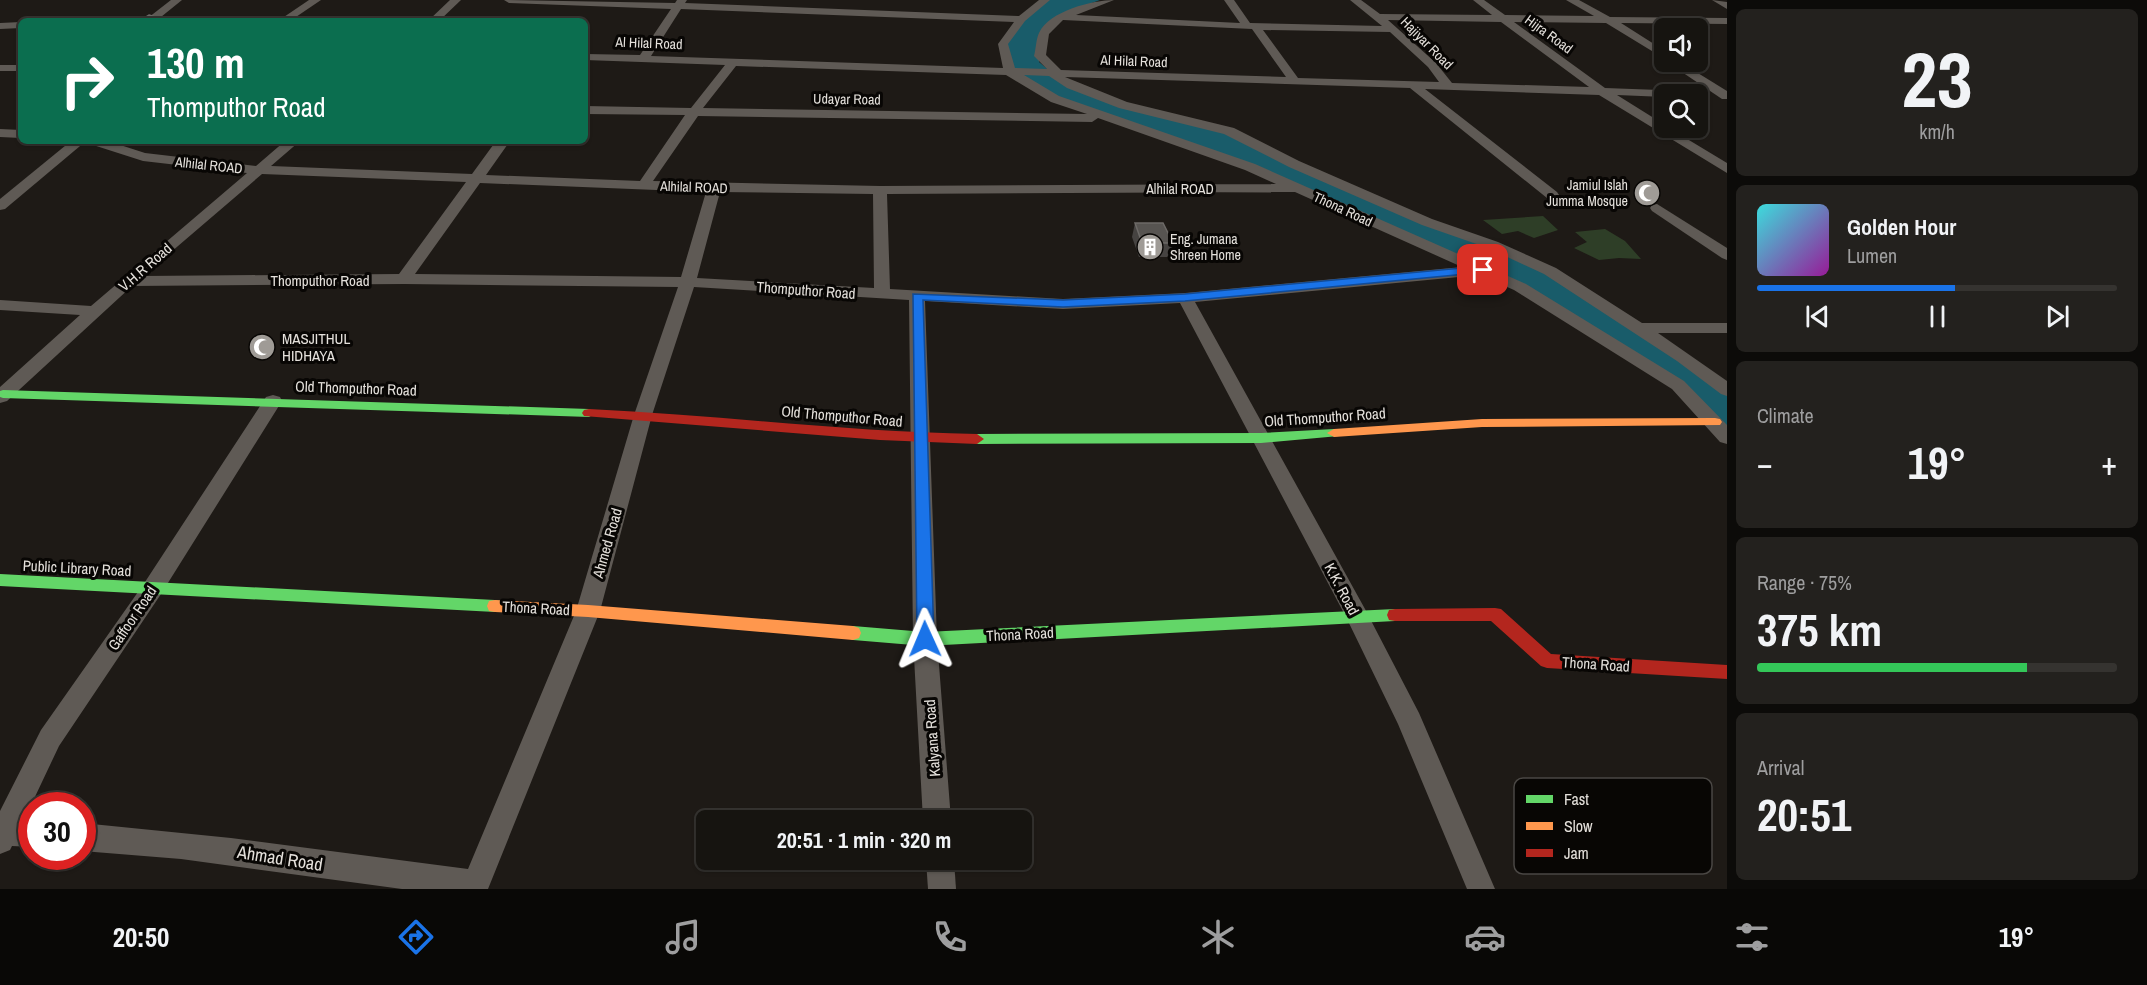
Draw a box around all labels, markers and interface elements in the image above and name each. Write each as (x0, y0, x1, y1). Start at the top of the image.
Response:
street label: Hijra Road (1522, 11, 1576, 57)
street label: Hajiyar Road (1397, 13, 1457, 73)
map controls (1654, 18, 1708, 138)
button: sound (1654, 18, 1708, 72)
text: 23 (1901, 26, 1973, 131)
street label: Al Hilal Road (614, 33, 683, 53)
text: 130 m (147, 35, 245, 91)
icon: right (48, 42, 126, 120)
street label: Al Hilal Road (1099, 51, 1168, 71)
button: search (1654, 84, 1708, 138)
text: Thomputhor Road (147, 89, 325, 125)
street label: Udayar Road (813, 89, 881, 109)
text: km/h (1919, 118, 1955, 145)
street label: Alhilal ROAD (173, 152, 244, 177)
place label: Jamiul Islah Jumma Mosque (1546, 176, 1628, 210)
street label: Alhilal ROAD (659, 177, 728, 197)
mosque icon: Jamiul Islah Jumma Mosque (1632, 178, 1662, 208)
street label: Alhilal ROAD (1145, 180, 1214, 198)
street label: Thona Road (1311, 187, 1375, 231)
text: Golden Hour (1847, 212, 1956, 242)
place label: Eng. Jumana Shreen Home (1170, 230, 1241, 264)
building icon: Eng. Jumana Shreen Home (1135, 232, 1165, 262)
street label: V.H.R Road (114, 238, 176, 296)
text: Lumen (1847, 242, 1897, 269)
pin (1457, 244, 1508, 295)
icon: arrive (1466, 253, 1499, 286)
street label: Thomputhor Road (270, 270, 370, 291)
street label: Thomputhor Road (756, 276, 856, 304)
icon: previous (1801, 300, 1834, 333)
icon: pause (1921, 300, 1954, 333)
icon: next (2041, 300, 2074, 333)
place label: MASJITHUL HIDHAYA (282, 328, 351, 366)
mosque icon: MASJITHUL HIDHAYA (247, 332, 277, 362)
street label: Old Thomputhor Road (295, 375, 417, 401)
street label: Old Thomputhor Road (781, 400, 903, 432)
street label: Old Thomputhor Road (1264, 402, 1386, 432)
text: Climate (1757, 402, 1814, 429)
text: 19° (1907, 432, 1967, 493)
text: − (1757, 441, 1773, 485)
text: + (2101, 441, 2117, 485)
street label: Ahmed Road (587, 506, 627, 581)
street label: Public Library Road (22, 555, 132, 581)
street label: K.K. Road (1320, 559, 1364, 619)
text: Range · 75% (1757, 569, 1852, 596)
street label: Gaffoor Road (103, 582, 161, 654)
street label: Thona Road (502, 596, 570, 620)
text: 375 km (1757, 599, 1882, 660)
position arrow (893, 607, 957, 671)
street label: Thona Road (986, 622, 1054, 646)
street label: Thona Road (1561, 651, 1631, 677)
street label: Kalyana Road (919, 699, 945, 777)
text: Arrival (1757, 754, 1804, 781)
legend (1514, 778, 1712, 874)
text: 20:51 (1757, 784, 1851, 845)
text: Fast (1564, 788, 1589, 810)
speed limit sign: 30 (18, 792, 96, 870)
text: Slow (1564, 815, 1593, 837)
text: 20:51 · 1 min · 320 m (777, 825, 951, 855)
street label: Ahmad Road (235, 839, 325, 877)
text: Jam (1564, 842, 1589, 864)
icon: directions (395, 916, 437, 958)
icon: music (662, 916, 704, 958)
icon: phone (929, 916, 971, 958)
icon: climate (1197, 916, 1239, 958)
icon: car (1464, 916, 1506, 958)
icon: filters (1731, 916, 1773, 958)
text: 20:50 (113, 919, 169, 955)
text: 19° (1999, 919, 2034, 955)

